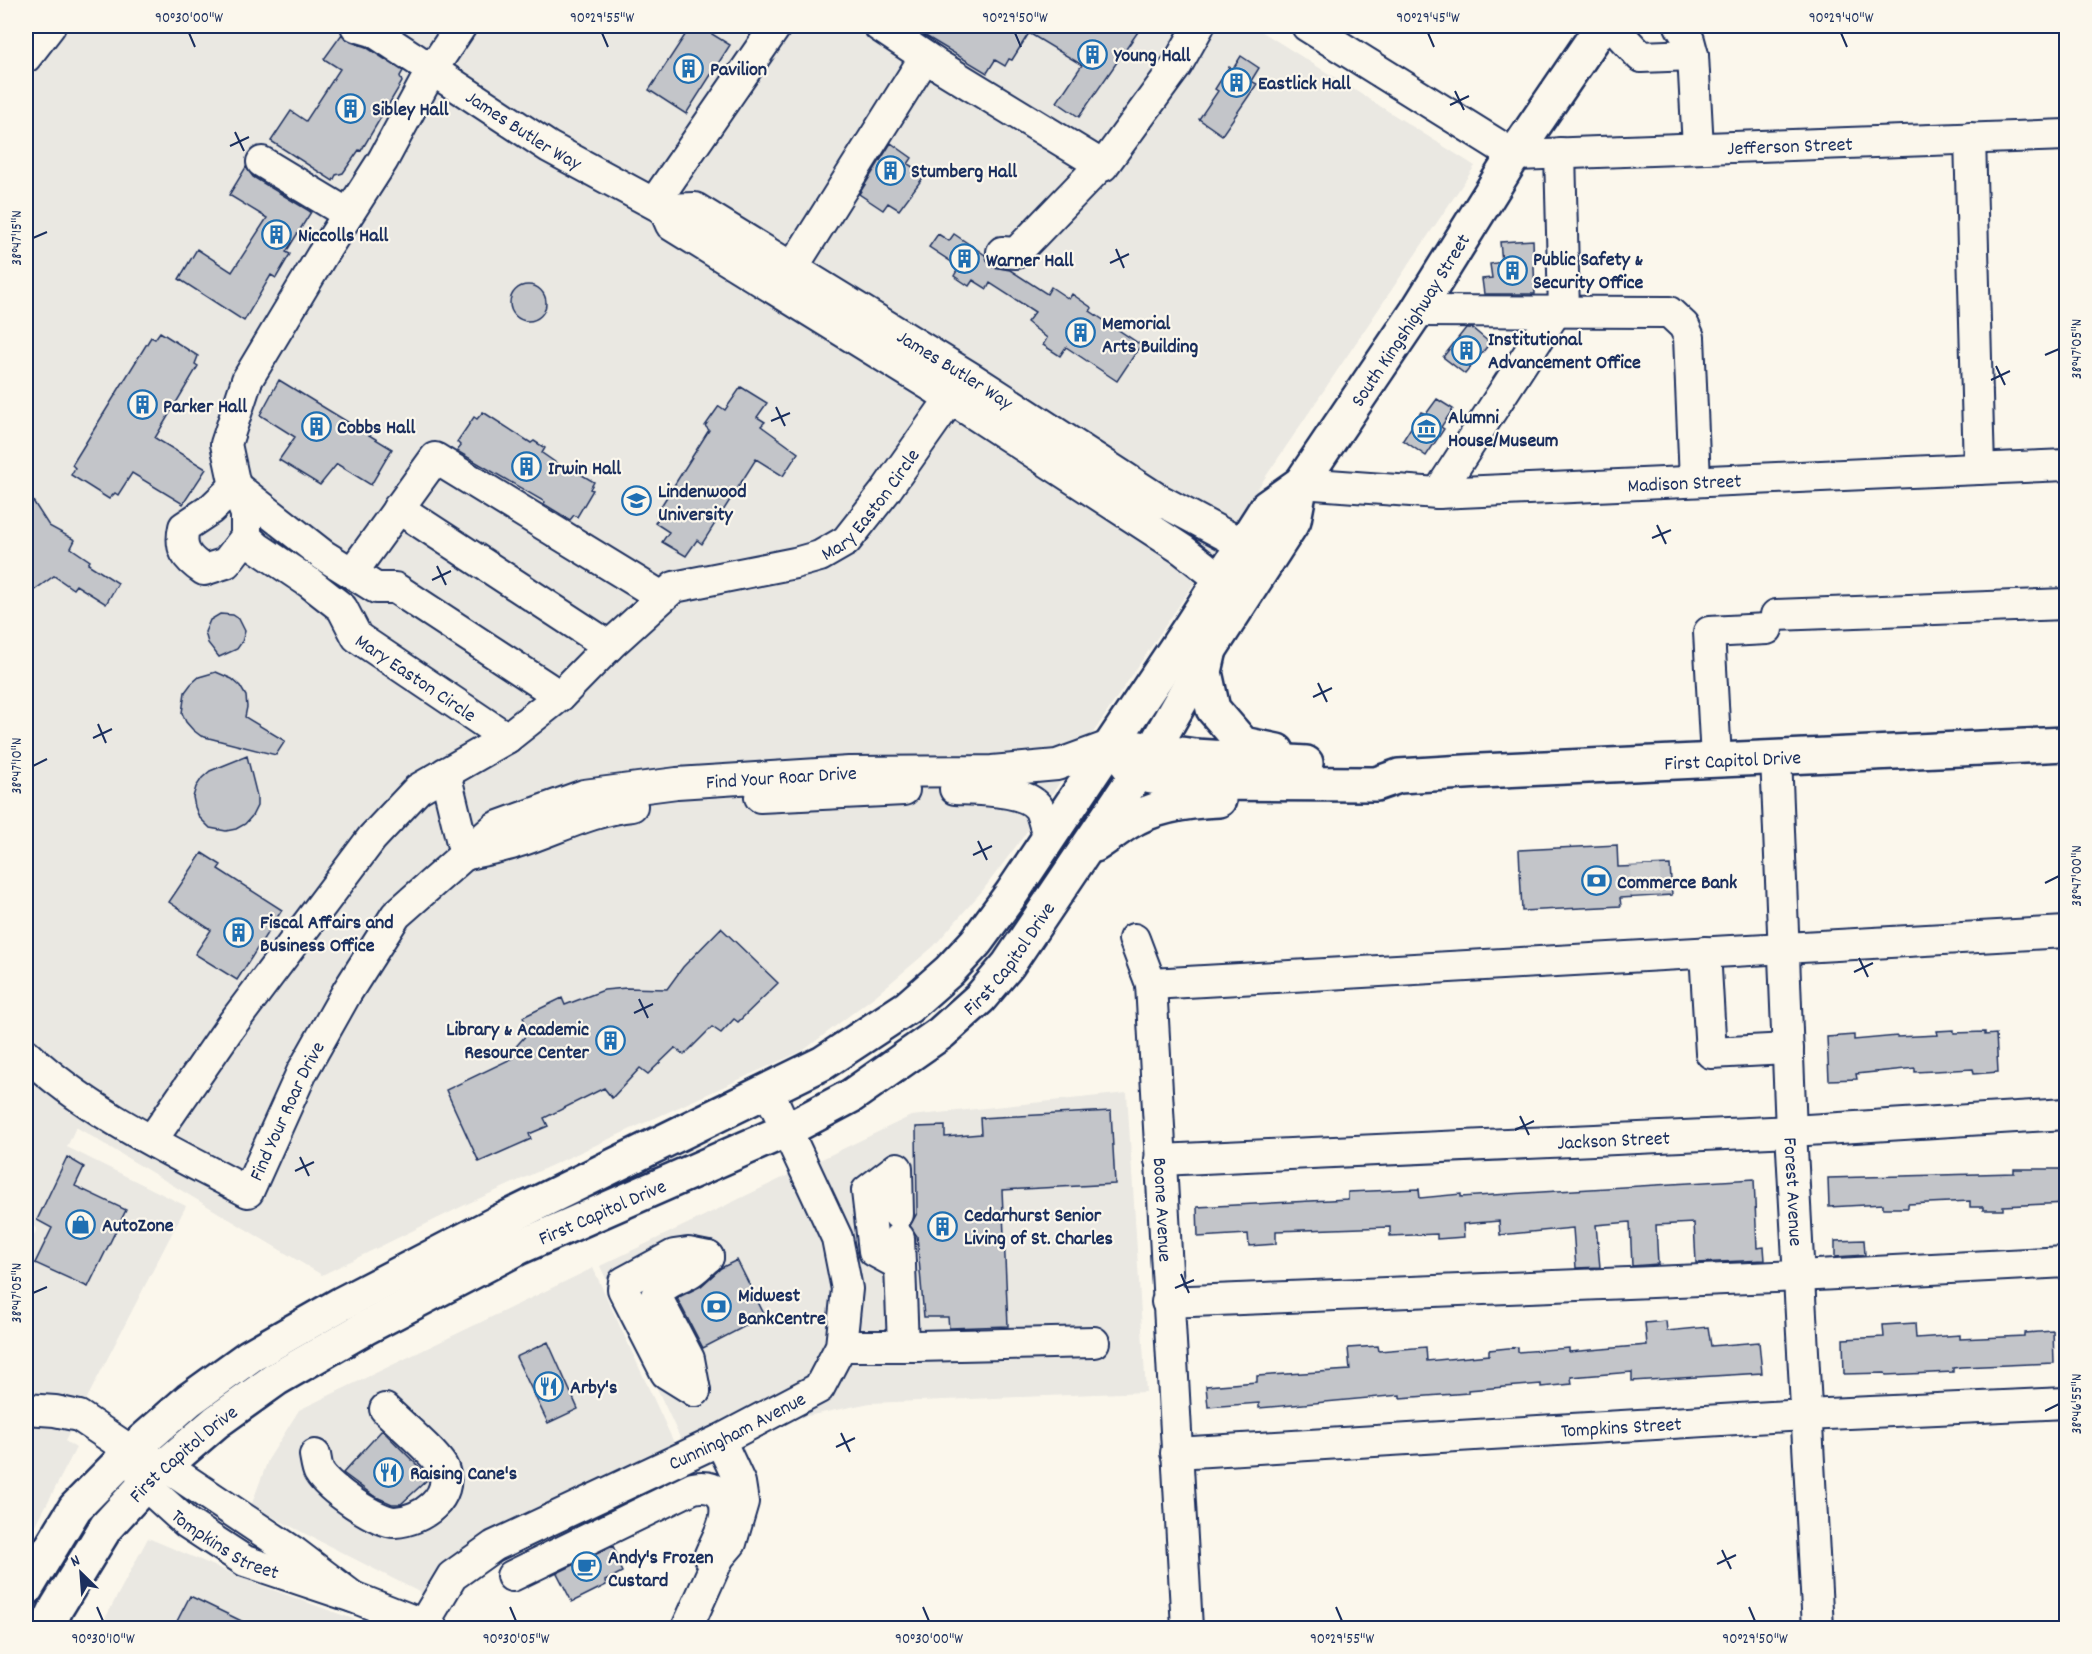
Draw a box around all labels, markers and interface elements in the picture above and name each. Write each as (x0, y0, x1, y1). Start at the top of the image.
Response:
text: 90°30'00"W (155, 8, 223, 30)
text: 90°29'55"W (570, 8, 634, 30)
text: 90°29'50"W (982, 8, 1048, 30)
text: 90°29'45"W (1396, 8, 1460, 30)
text: 90°29'40"W (1809, 8, 1874, 30)
building icon: Young Hall (1077, 38, 1109, 70)
place label: Young Hall (1113, 43, 1191, 71)
building icon: Pavilion (673, 52, 705, 84)
place label: Pavilion (710, 57, 767, 85)
building icon: Eastlick Hall (1221, 66, 1253, 98)
place label: Eastlick Hall (1258, 71, 1351, 99)
street label: James Butler Way (459, 85, 586, 179)
building icon: Sibley Hall (335, 92, 367, 124)
place label: Sibley Hall (372, 97, 449, 125)
street label: Jefferson Street (1727, 132, 1853, 164)
building icon: Stumberg Hall (874, 154, 906, 186)
place label: Stumberg Hall (911, 159, 1017, 187)
text: 38°47'15"N (7, 210, 29, 266)
building icon: Niccolls Hall (261, 218, 293, 250)
place label: Niccolls Hall (298, 223, 388, 251)
street label: South Kingshighway Street (1345, 229, 1479, 413)
building icon: Warner Hall (949, 243, 981, 275)
place label: Public Safety & Security Office (1533, 247, 1644, 298)
place label: Warner Hall (986, 248, 1074, 276)
building icon: Public Safety & Security Office (1496, 254, 1528, 286)
place label: Memorial Arts Building (1102, 311, 1199, 362)
building icon: Memorial Arts Building (1065, 317, 1097, 349)
text: 38°47'05"N (2067, 319, 2089, 379)
street label: James Butler Way (890, 324, 1018, 419)
place label: Institutional Advancement Office (1488, 327, 1641, 378)
building icon: Institutional Advancement Office (1451, 334, 1483, 366)
building icon: Parker Hall (126, 389, 158, 421)
place label: Parker Hall (163, 394, 247, 422)
place label: Alumni House/Museum (1448, 405, 1559, 456)
building icon: Cobbs Hall (300, 410, 332, 442)
museum icon: Alumni House/Museum (1411, 412, 1443, 444)
place label: Cobbs Hall (337, 415, 415, 443)
street label: Mary Easton Circle (817, 444, 928, 569)
building icon: Irwin Hall (511, 451, 543, 483)
place label: Irwin Hall (548, 456, 621, 484)
street label: Madison Street (1627, 468, 1742, 502)
place label: Lindenwood University (658, 479, 747, 530)
school or university icon: Lindenwood University (621, 485, 653, 517)
street label: Mary Easton Circle (348, 628, 481, 730)
text: 38°47'10"N (7, 738, 29, 794)
street label: First Capitol Drive (1664, 745, 1802, 780)
street label: Find Your Roar Drive (705, 761, 857, 798)
text: 38°47'00"N (2067, 845, 2089, 907)
bank icon: Commerce Bank (1580, 865, 1612, 897)
place label: Commerce Bank (1617, 870, 1737, 898)
street label: First Capitol Drive (958, 897, 1064, 1024)
place label: Fiscal Affairs and Business Office (260, 910, 394, 961)
building icon: Fiscal Affairs and Business Office (223, 916, 255, 948)
place label: Library & Academic Resource Center (446, 1017, 590, 1068)
building icon: Library & Academic Resource Center (594, 1024, 626, 1056)
street label: Find Your Roar Drive (244, 1037, 333, 1186)
street label: Jackson Street (1557, 1126, 1671, 1159)
street label: Forest Avenue (1774, 1136, 1808, 1247)
street label: Boone Avenue (1144, 1157, 1178, 1263)
street label: First Capitol Drive (535, 1174, 671, 1254)
place label: Cedarhurst Senior Living of St. Charles (964, 1203, 1113, 1254)
shop icon: AutoZone (65, 1208, 97, 1240)
building icon: Cedarhurst Senior Living of St. Charles (927, 1210, 959, 1242)
place label: AutoZone (102, 1213, 174, 1241)
text: 38°47'05"N (7, 1263, 29, 1323)
place label: Midwest BankCentre (738, 1283, 826, 1334)
bank icon: Midwest BankCentre (701, 1290, 733, 1322)
restaurant icon: Arby's (533, 1370, 565, 1402)
text: 38°46'55"N (2067, 1374, 2089, 1434)
place label: Arby's (570, 1375, 617, 1403)
street label: Cunningham Avenue (665, 1386, 812, 1479)
street label: First Capitol Drive (124, 1400, 245, 1510)
street label: Tompkins Street (1560, 1411, 1683, 1447)
restaurant icon: Raising Cane's (373, 1456, 405, 1488)
place label: Raising Cane's (410, 1461, 517, 1489)
street label: Tompkins Street (164, 1504, 282, 1588)
north arrow (51, 1543, 111, 1603)
place label: Andy's Frozen Custard (608, 1545, 713, 1596)
text: N (67, 1550, 84, 1574)
cafe icon: Andy's Frozen Custard (571, 1551, 603, 1583)
text: 90°30'10"W (71, 1629, 135, 1651)
text: 90°30'05"W (483, 1629, 550, 1651)
text: 90°30'00"W (895, 1629, 963, 1651)
text: 90°29'55"W (1310, 1629, 1374, 1651)
text: 90°29'50"W (1722, 1629, 1788, 1651)

